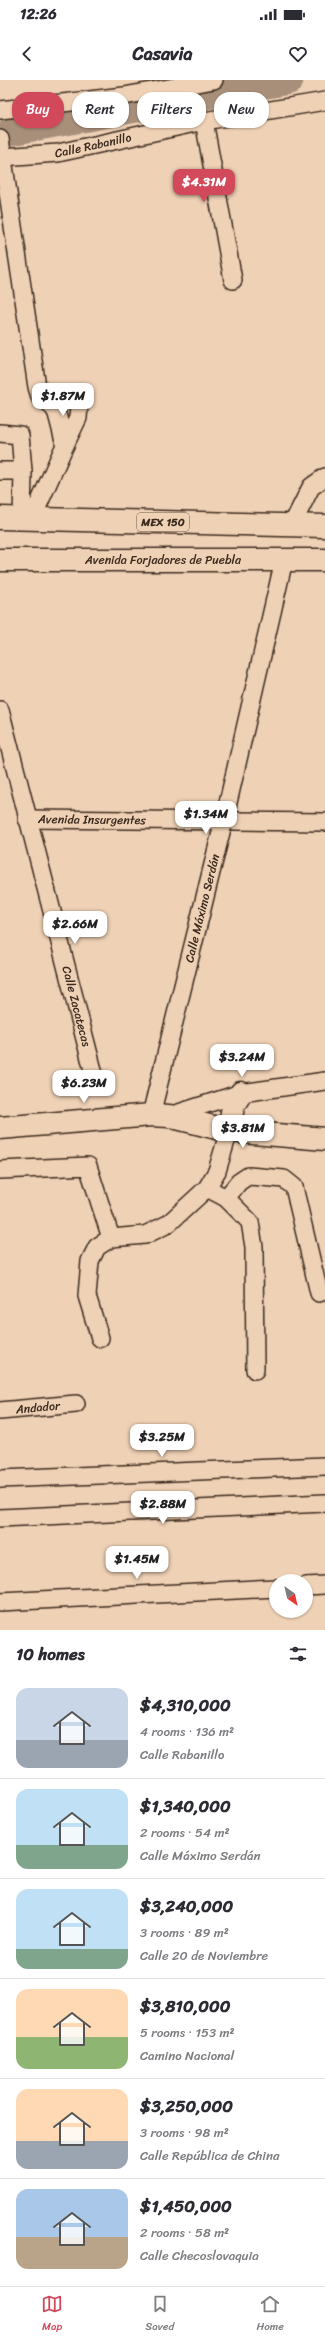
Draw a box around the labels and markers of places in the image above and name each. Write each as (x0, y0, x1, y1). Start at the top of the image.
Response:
pin: $4.31M (171, 169, 237, 203)
pin: $1.87M (30, 383, 96, 417)
pin: $1.34M (173, 801, 239, 835)
pin: $2.66M (42, 911, 108, 945)
pin: $3.24M (209, 1044, 275, 1078)
pin: $6.23M (51, 1070, 117, 1104)
pin: $3.81M (210, 1115, 276, 1149)
pin: $3.25M (129, 1424, 195, 1458)
pin: $2.88M (130, 1491, 196, 1525)
pin: $1.45M (104, 1546, 170, 1580)

